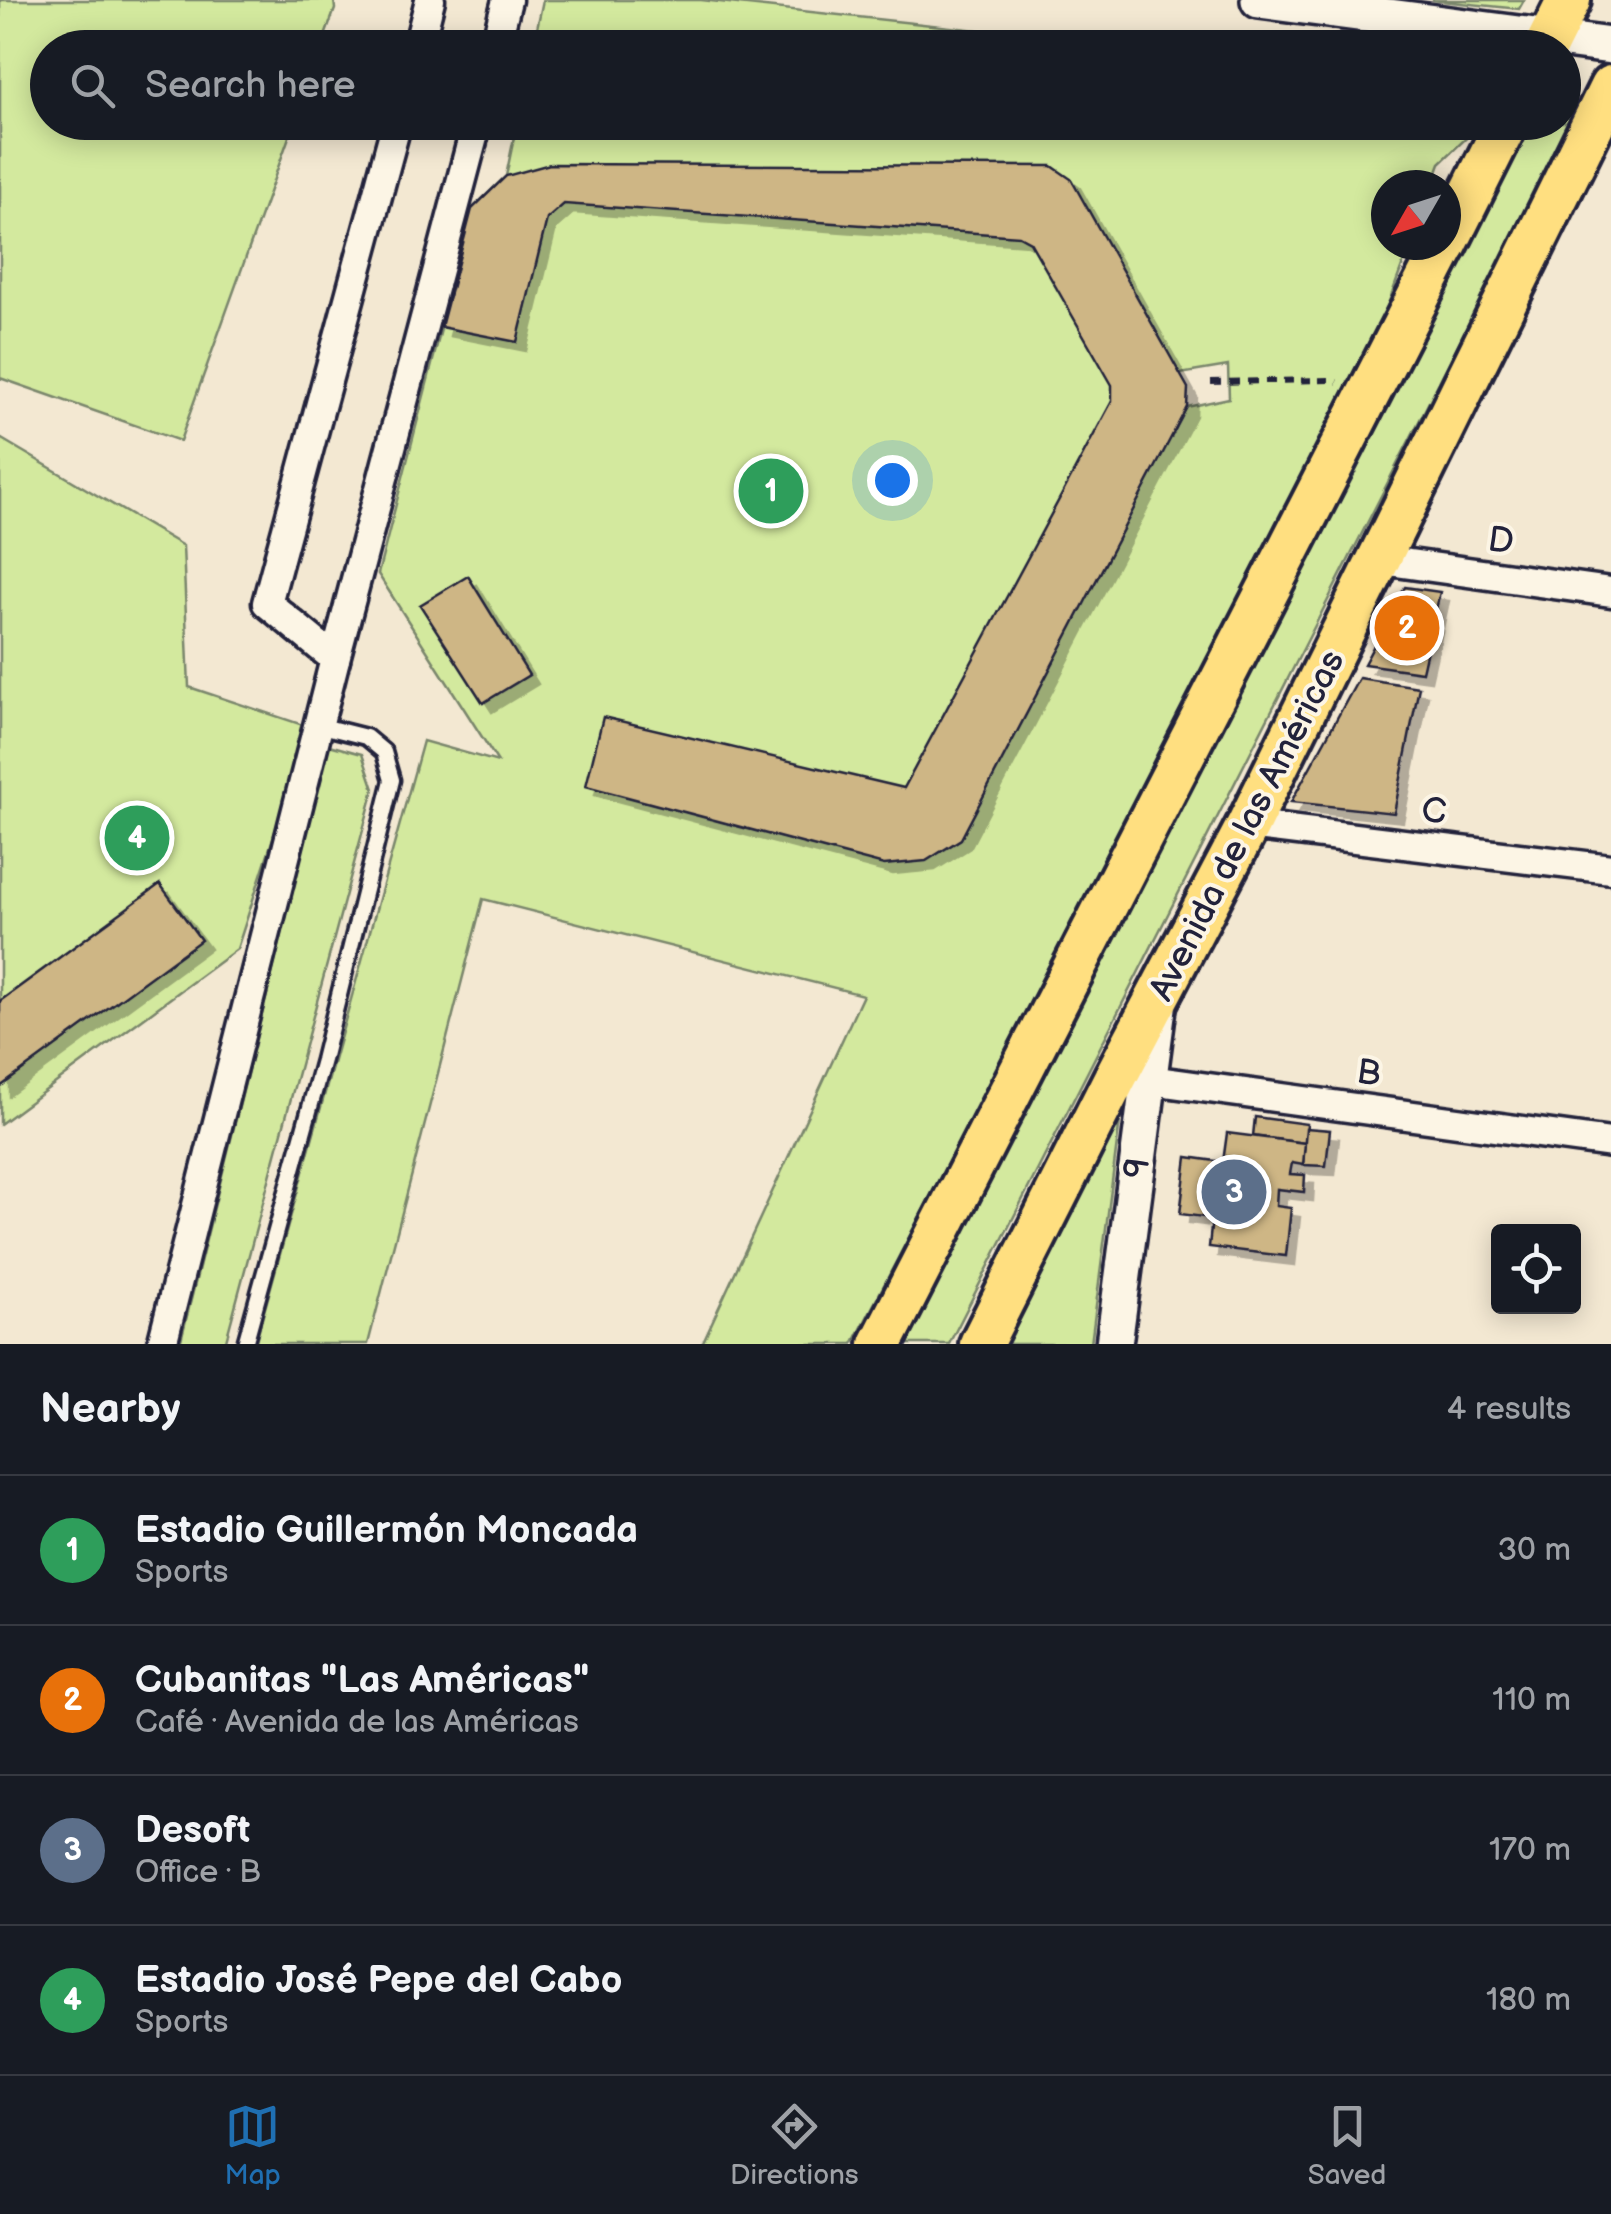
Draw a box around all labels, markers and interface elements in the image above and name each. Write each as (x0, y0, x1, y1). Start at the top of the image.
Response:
search box (30, 30, 1581, 140)
icon: search (65, 58, 120, 113)
text: Search here (145, 63, 356, 108)
north arrow (1371, 170, 1461, 260)
pin: 1 (738, 454, 804, 528)
your location (867, 455, 918, 506)
street label: D (1485, 518, 1516, 565)
pin: 2 (1374, 590, 1440, 666)
street label: Avenida de las Américas (1140, 643, 1354, 1008)
street label: C (1419, 789, 1449, 834)
pin: 4 (104, 800, 170, 876)
street label: B (1354, 1051, 1384, 1096)
pin: 3 (1202, 1154, 1266, 1230)
street label: 9 (1115, 1156, 1160, 1181)
map controls (1491, 1224, 1581, 1314)
button: locate (1491, 1224, 1581, 1314)
text: Nearby (40, 1384, 180, 1435)
text: 4 results (1447, 1390, 1571, 1429)
text: Estadio Guillermón Moncada (135, 1508, 638, 1553)
text: 1 (66, 1531, 79, 1570)
text: 30 m (1497, 1531, 1571, 1570)
text: Sports (135, 1553, 228, 1592)
text: Cubanitas "Las Américas" (135, 1658, 589, 1703)
text: 2 (63, 1681, 82, 1720)
text: 110 m (1492, 1681, 1571, 1720)
text: Café · Avenida de las Américas (135, 1703, 579, 1742)
text: Desoft (135, 1808, 250, 1853)
text: 3 (63, 1831, 82, 1870)
text: 170 m (1489, 1831, 1571, 1870)
text: Office · B (135, 1853, 261, 1892)
text: Estadio José Pepe del Cabo (135, 1958, 622, 2003)
text: 4 (63, 1981, 82, 2020)
text: 180 m (1486, 1981, 1571, 2020)
text: Sports (135, 2003, 228, 2042)
tab: Map (225, 2099, 281, 2192)
tab: Directions (730, 2099, 859, 2192)
tab: Saved (1308, 2099, 1386, 2192)

